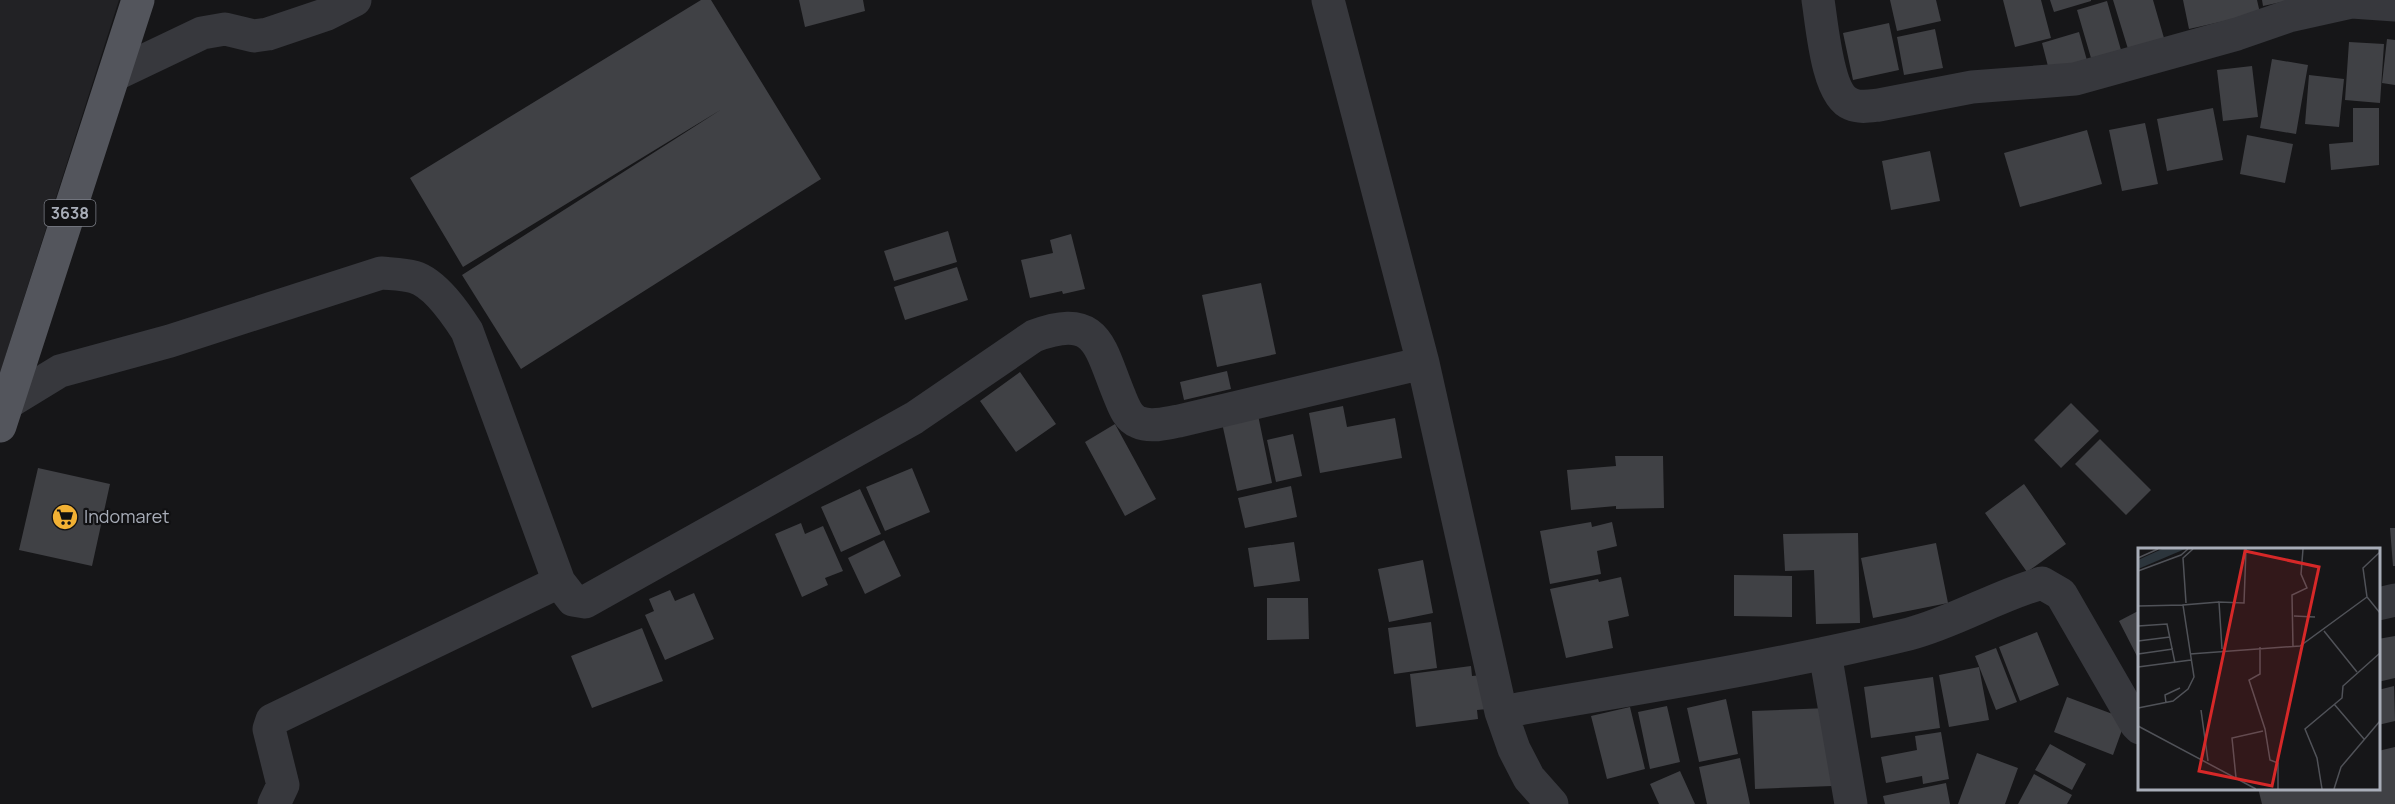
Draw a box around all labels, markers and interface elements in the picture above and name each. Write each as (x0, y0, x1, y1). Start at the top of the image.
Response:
road number: 3638 (44, 200, 96, 226)
supermarket icon: Indomaret (50, 502, 80, 532)
place label: Indomaret (84, 504, 169, 528)
inset map (2138, 548, 2380, 789)

